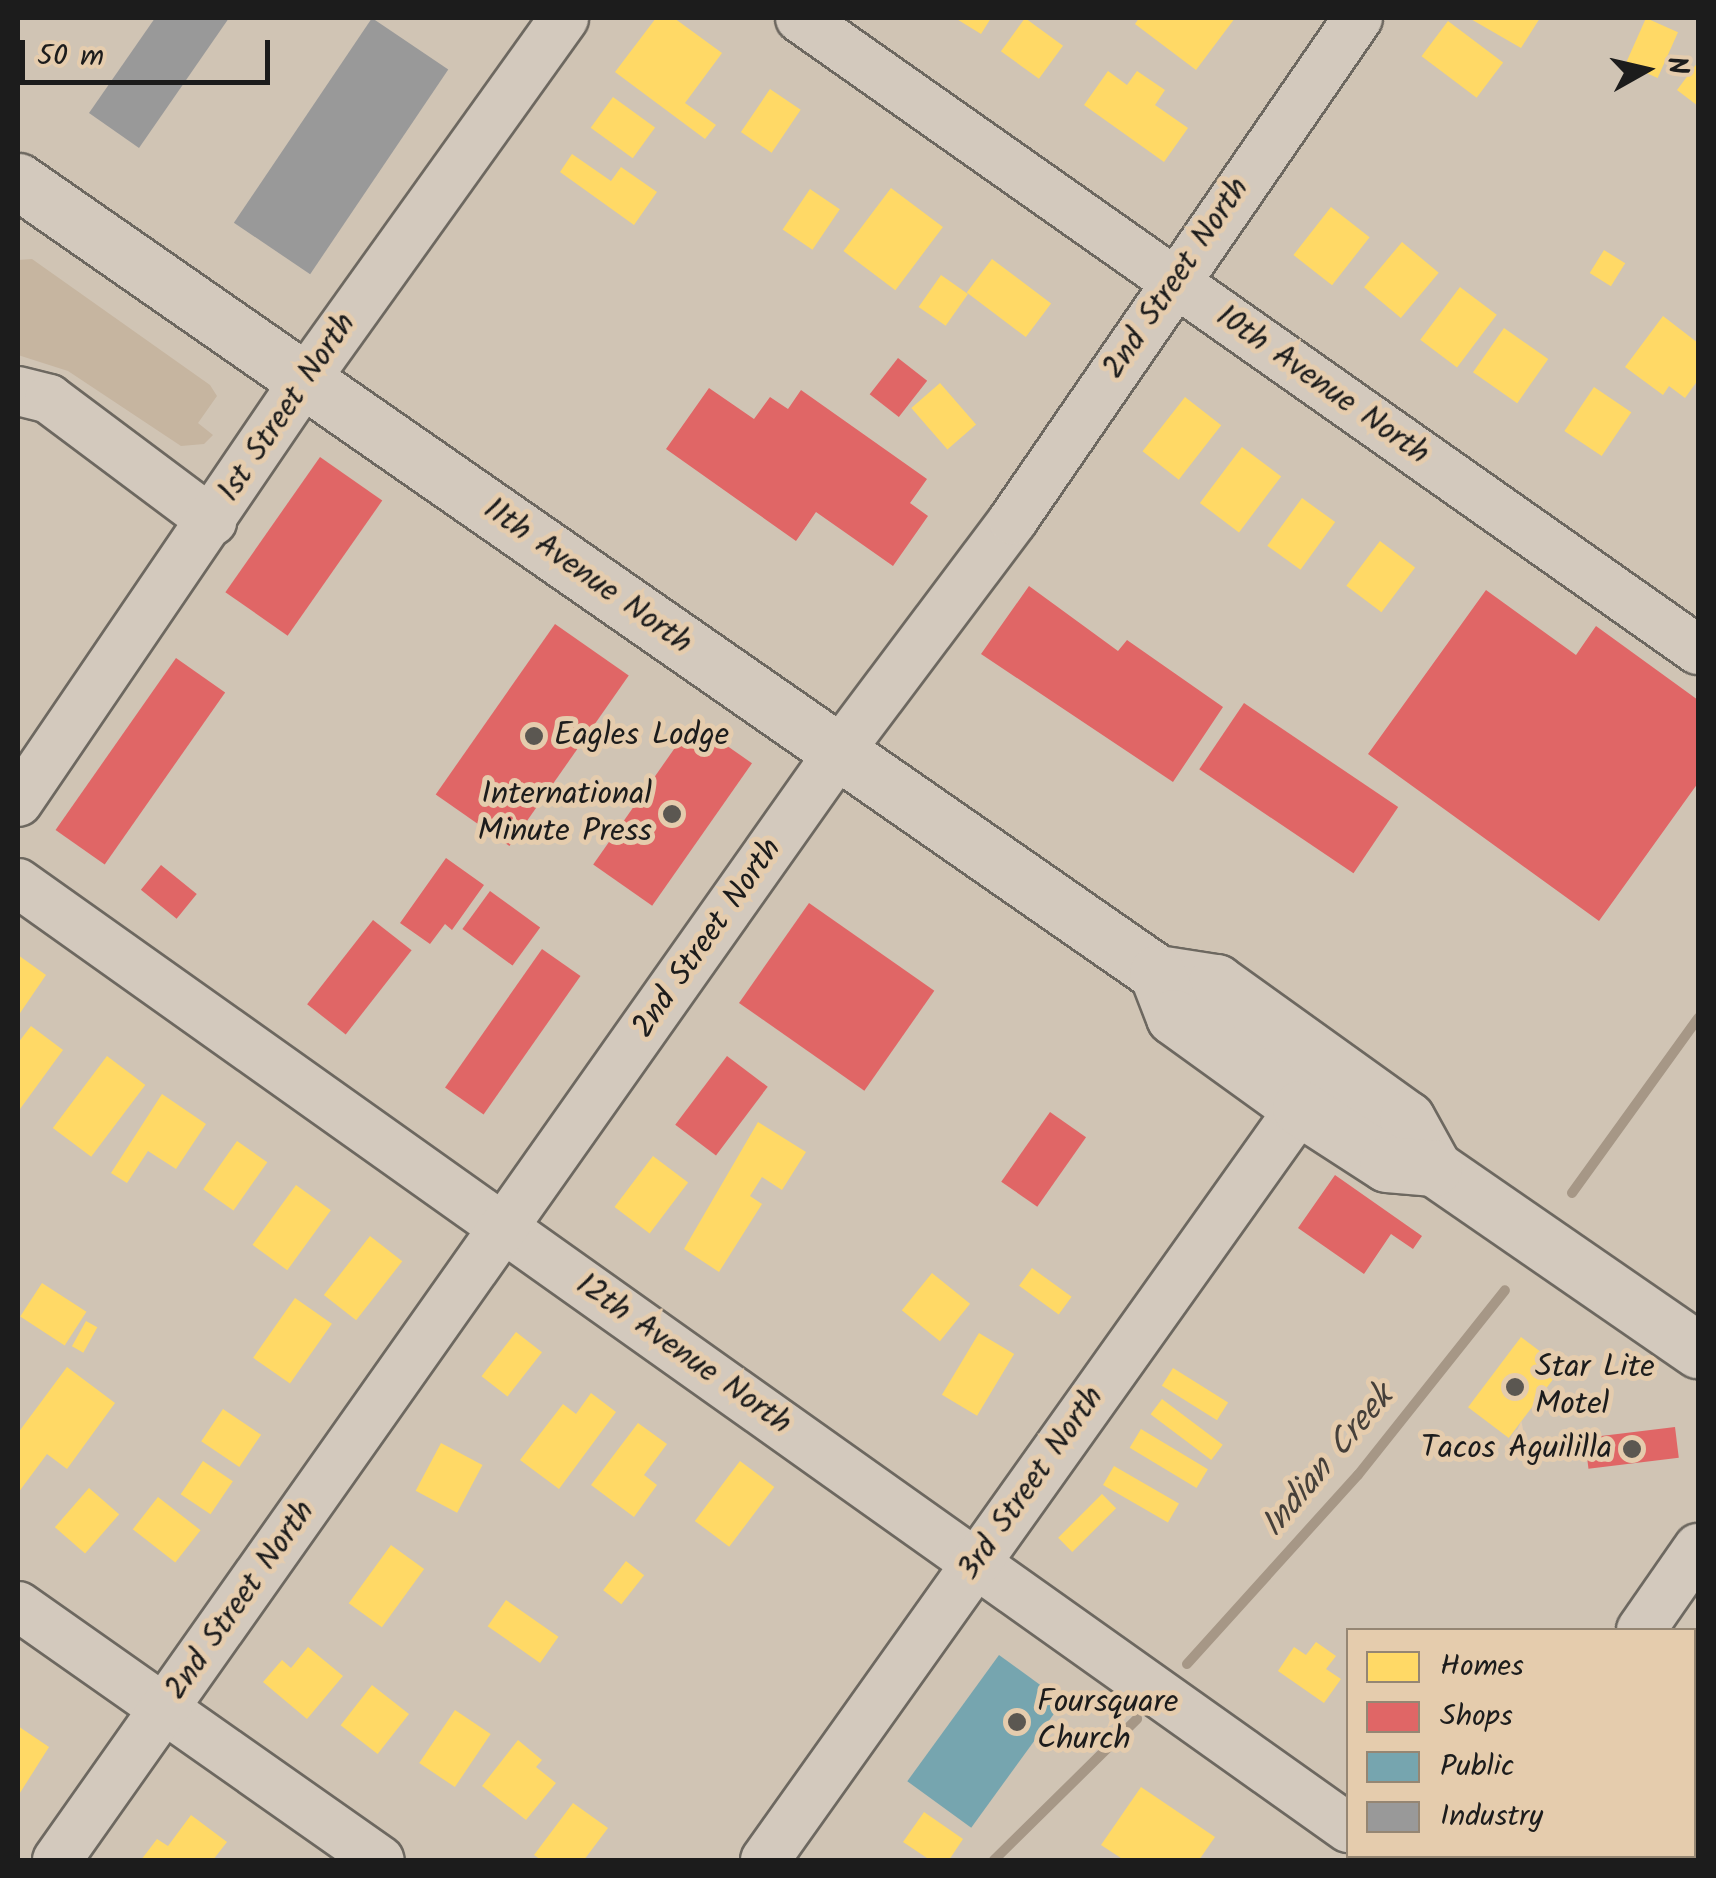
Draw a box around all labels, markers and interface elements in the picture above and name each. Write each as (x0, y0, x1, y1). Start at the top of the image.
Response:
scale bar (25, 20, 275, 82)
north arrow (1596, 20, 1696, 120)
text: 50 m (37, 33, 104, 81)
text: N (1653, 54, 1700, 78)
street label: 2nd Street North (1095, 171, 1259, 387)
street label: 10th Avenue North (1208, 298, 1436, 474)
street label: 1st Street North (211, 306, 365, 510)
street label: 11th Avenue North (475, 491, 699, 663)
place label: Eagles Lodge (554, 717, 729, 755)
marker: Eagles Lodge (523, 725, 545, 747)
place label: International Minute Press (477, 777, 652, 852)
marker: International Minute Press (661, 803, 683, 825)
street label: 2nd Street North (625, 832, 791, 1046)
street label: 12th Avenue North (568, 1266, 798, 1444)
place label: Star Lite Motel (1535, 1350, 1655, 1425)
marker: Star Lite Motel (1504, 1376, 1526, 1398)
water label: Indian Creek (1252, 1378, 1404, 1546)
street label: 3rd Street North (951, 1380, 1113, 1588)
place label: Tacos Aguililla (1421, 1430, 1612, 1468)
marker: Tacos Aguililla (1621, 1438, 1643, 1460)
street label: 2nd Street North (158, 1494, 324, 1708)
legend (1346, 1628, 1696, 1858)
text: Homes (1440, 1643, 1524, 1691)
place label: Foursquare Church (1037, 1685, 1178, 1760)
text: Shops (1440, 1693, 1513, 1741)
marker: Foursquare Church (1006, 1711, 1028, 1733)
text: Public (1440, 1743, 1514, 1791)
text: Industry (1440, 1793, 1543, 1841)

